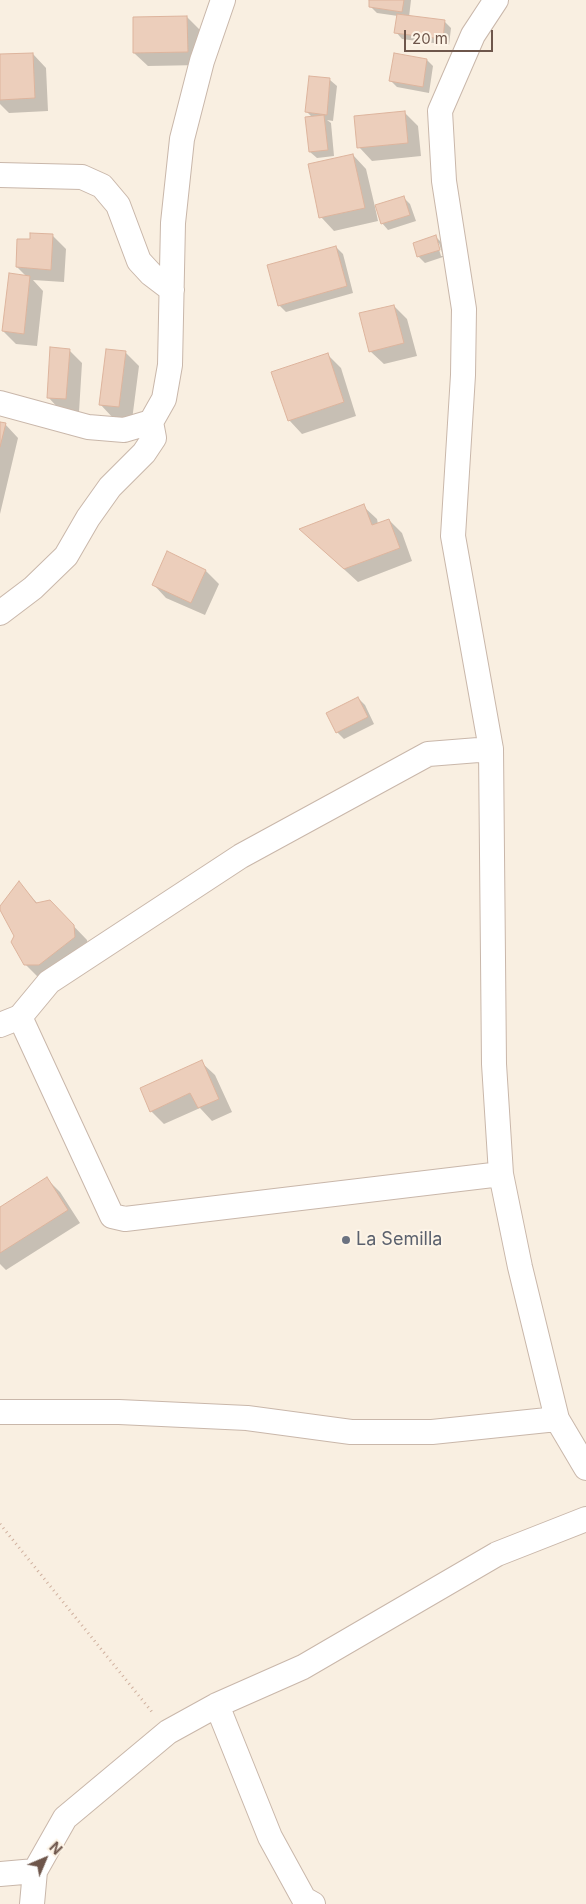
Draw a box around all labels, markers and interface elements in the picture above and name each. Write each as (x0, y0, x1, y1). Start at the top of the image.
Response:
scale bar (406, 20, 495, 52)
text: 20 m (412, 29, 448, 48)
place label: La Semilla (356, 1229, 442, 1251)
marker: La Semilla (340, 1234, 352, 1246)
north arrow (20, 1834, 70, 1884)
text: N (46, 1838, 66, 1858)

